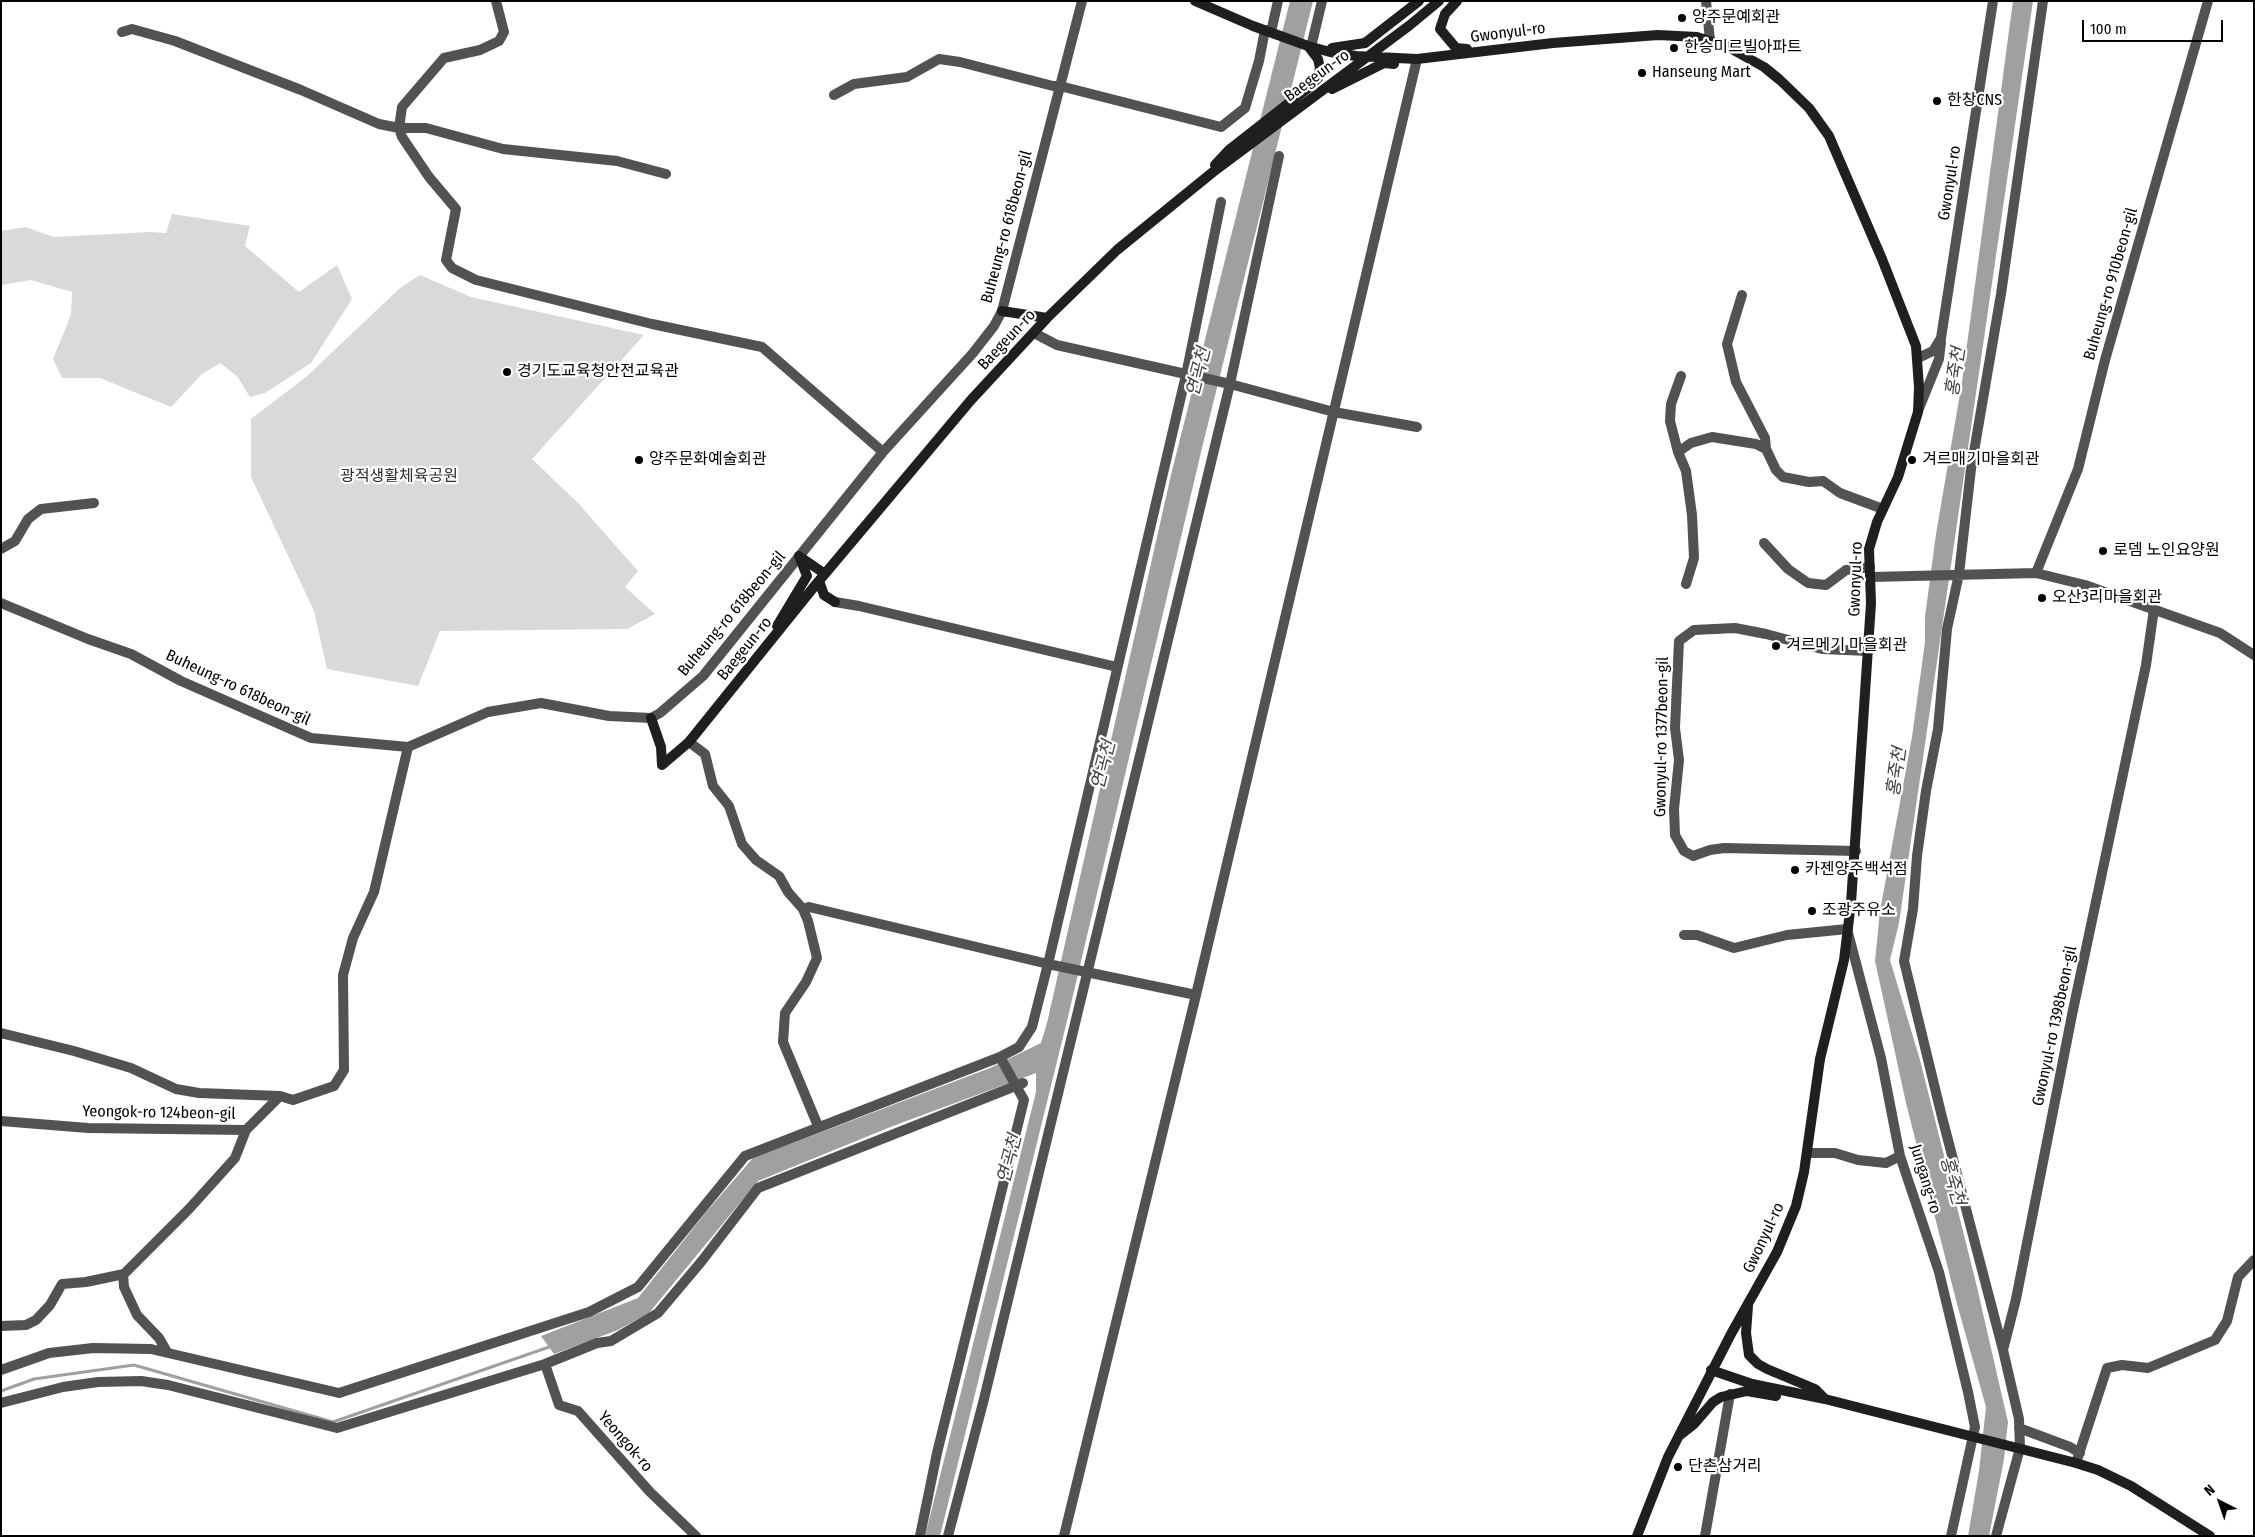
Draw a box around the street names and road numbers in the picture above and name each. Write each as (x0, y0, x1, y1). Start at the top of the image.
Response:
street label: Gwonyul-ro (1469, 19, 1547, 47)
street label: Baegeun-ro (1281, 46, 1353, 106)
street label: Gwonyul-ro (1935, 144, 1965, 222)
street label: Buheung-ro 618beon-gil (977, 149, 1037, 305)
street label: Buheung-ro 910beon-gil (2080, 205, 2142, 363)
street label: Baegeun-ro (974, 306, 1040, 374)
street label: Gwonyul-ro (1845, 541, 1867, 617)
street label: Buheung-ro 618beon-gil (674, 548, 790, 680)
street label: Baegeun-ro (714, 613, 776, 685)
street label: Buheung-ro 618beon-gil (163, 646, 313, 730)
street label: Gwonyul-ro 1377beon-gil (1651, 657, 1673, 817)
street label: Gwonyul-ro 1398beon-gil (2029, 944, 2081, 1108)
street label: Yeongok-ro 124beon-gil (82, 1102, 236, 1124)
street label: Jungang-ro (1905, 1142, 1945, 1216)
street label: Gwonyul-ro (1739, 1200, 1789, 1276)
street label: Yeongok-ro (594, 1408, 656, 1476)

